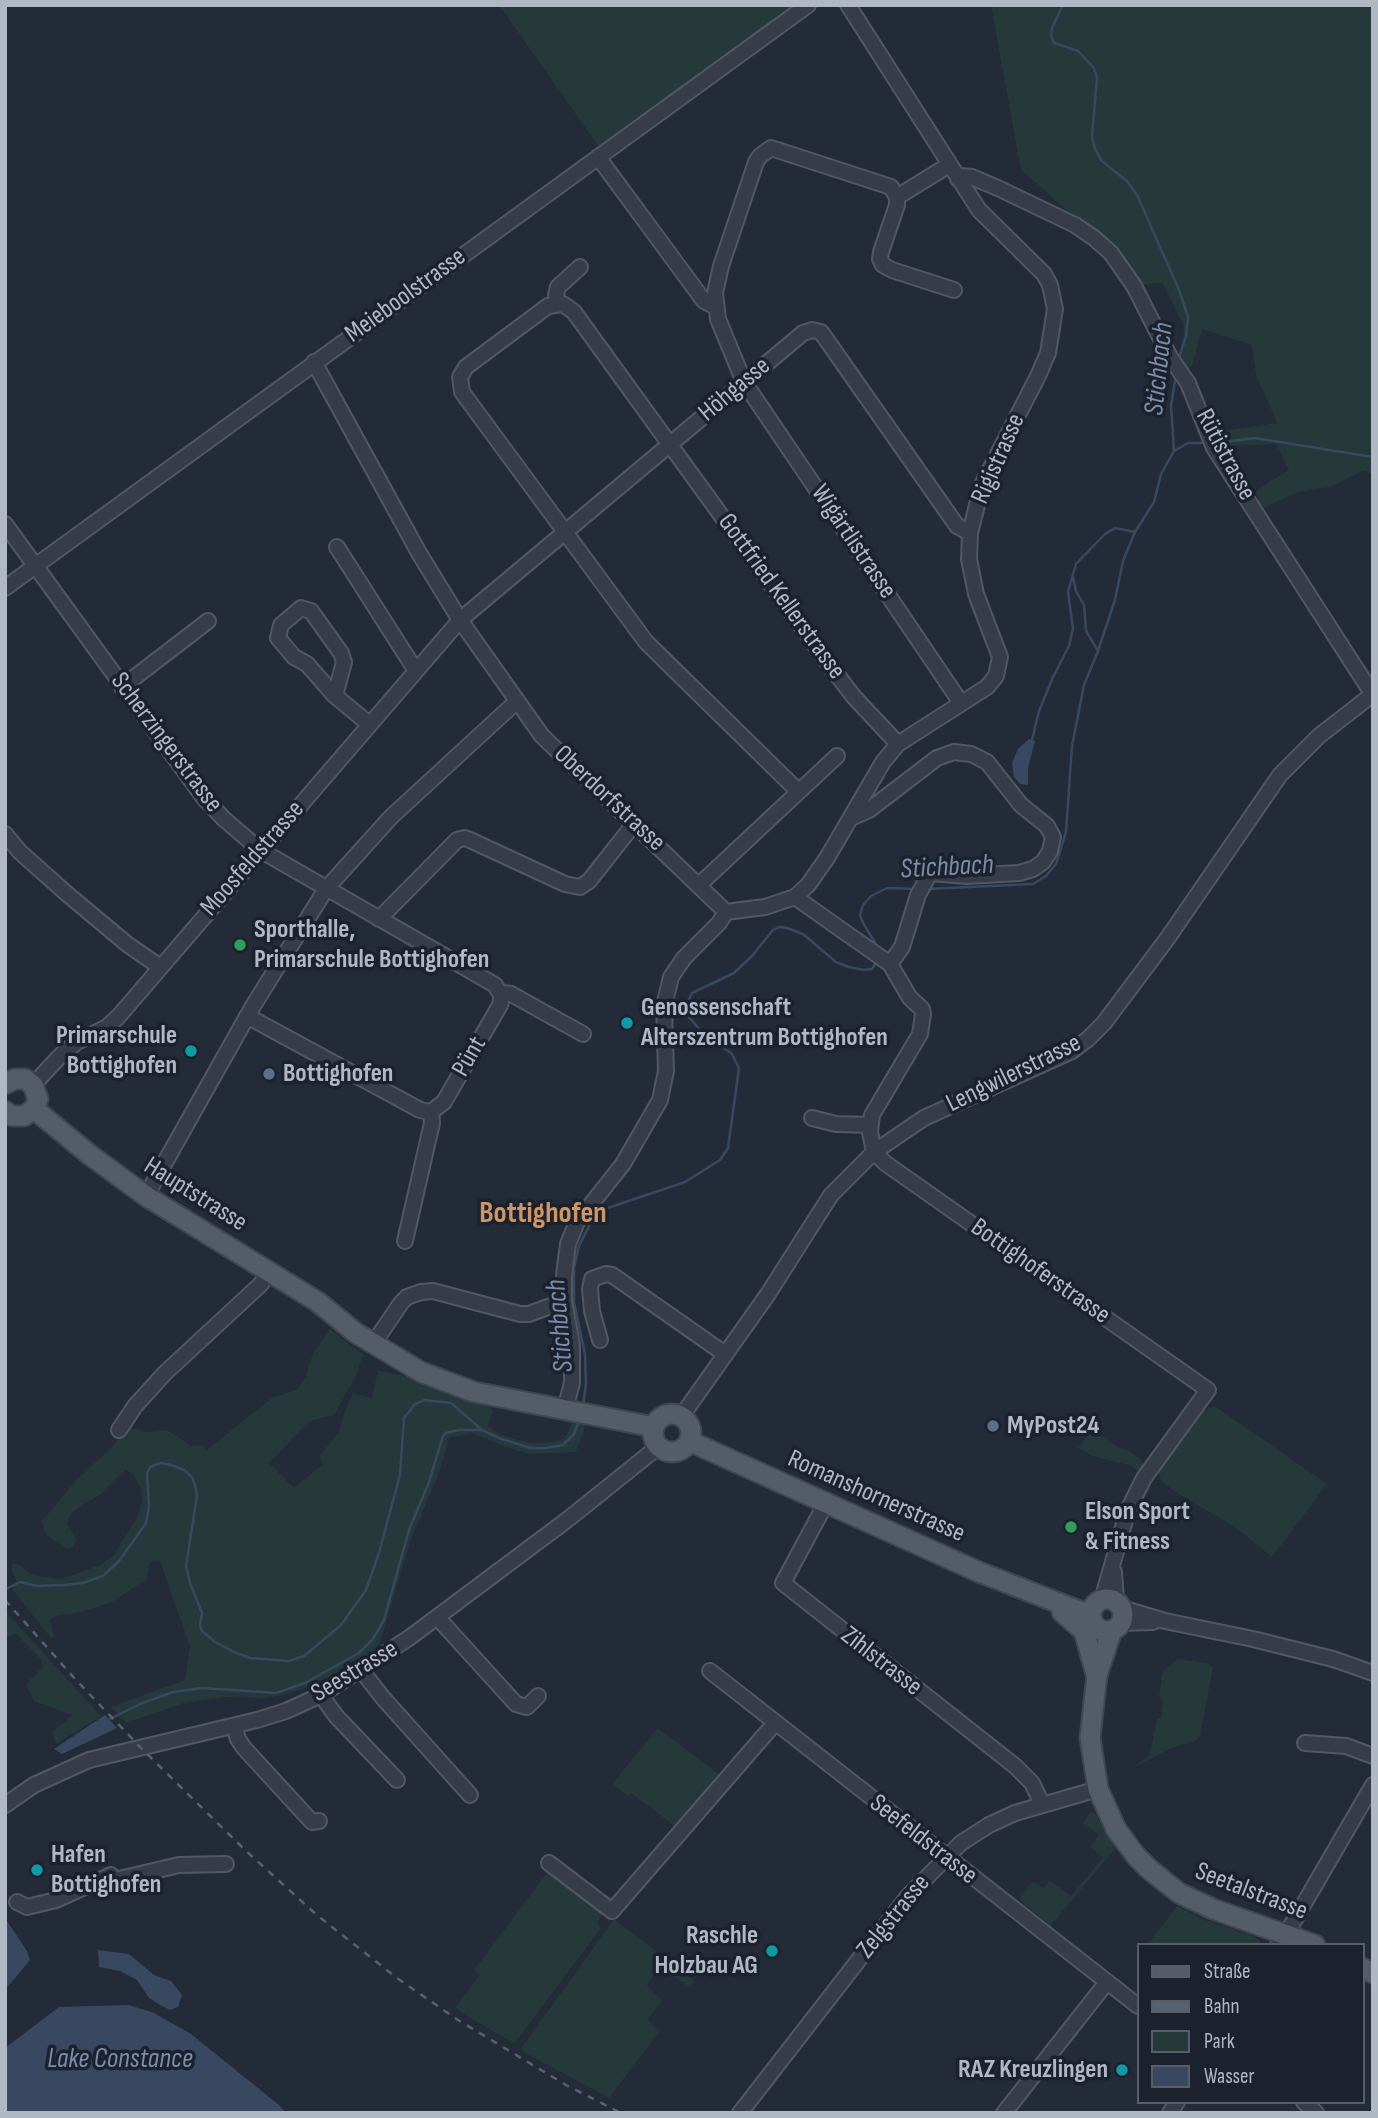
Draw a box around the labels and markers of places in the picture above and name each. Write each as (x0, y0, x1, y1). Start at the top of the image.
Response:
place label: Sporthalle, Primarschule Bottighofen (254, 914, 489, 976)
marker: Sporthalle, Primarschule Bottighofen (232, 937, 248, 953)
place label: Genossenschaft Alterszentrum Bottighofen (641, 992, 888, 1054)
marker: Genossenschaft Alterszentrum Bottighofen (619, 1015, 635, 1031)
place label: Primarschule Bottighofen (56, 1020, 177, 1082)
marker: Primarschule Bottighofen (183, 1043, 199, 1059)
place label: Bottighofen (283, 1058, 393, 1090)
marker: Bottighofen (261, 1066, 277, 1082)
place label: MyPost24 (1007, 1410, 1099, 1442)
marker: MyPost24 (985, 1418, 1001, 1434)
place label: Elson Sport & Fitness (1085, 1496, 1190, 1558)
marker: Elson Sport & Fitness (1063, 1519, 1079, 1535)
place label: Hafen Bottighofen (51, 1839, 161, 1900)
marker: Hafen Bottighofen (29, 1862, 45, 1878)
place label: Raschle Holzbau AG (654, 1920, 758, 1982)
marker: Raschle Holzbau AG (764, 1943, 780, 1959)
place label: RAZ Kreuzlingen (958, 2054, 1108, 2086)
marker: RAZ Kreuzlingen (1114, 2062, 1130, 2078)

